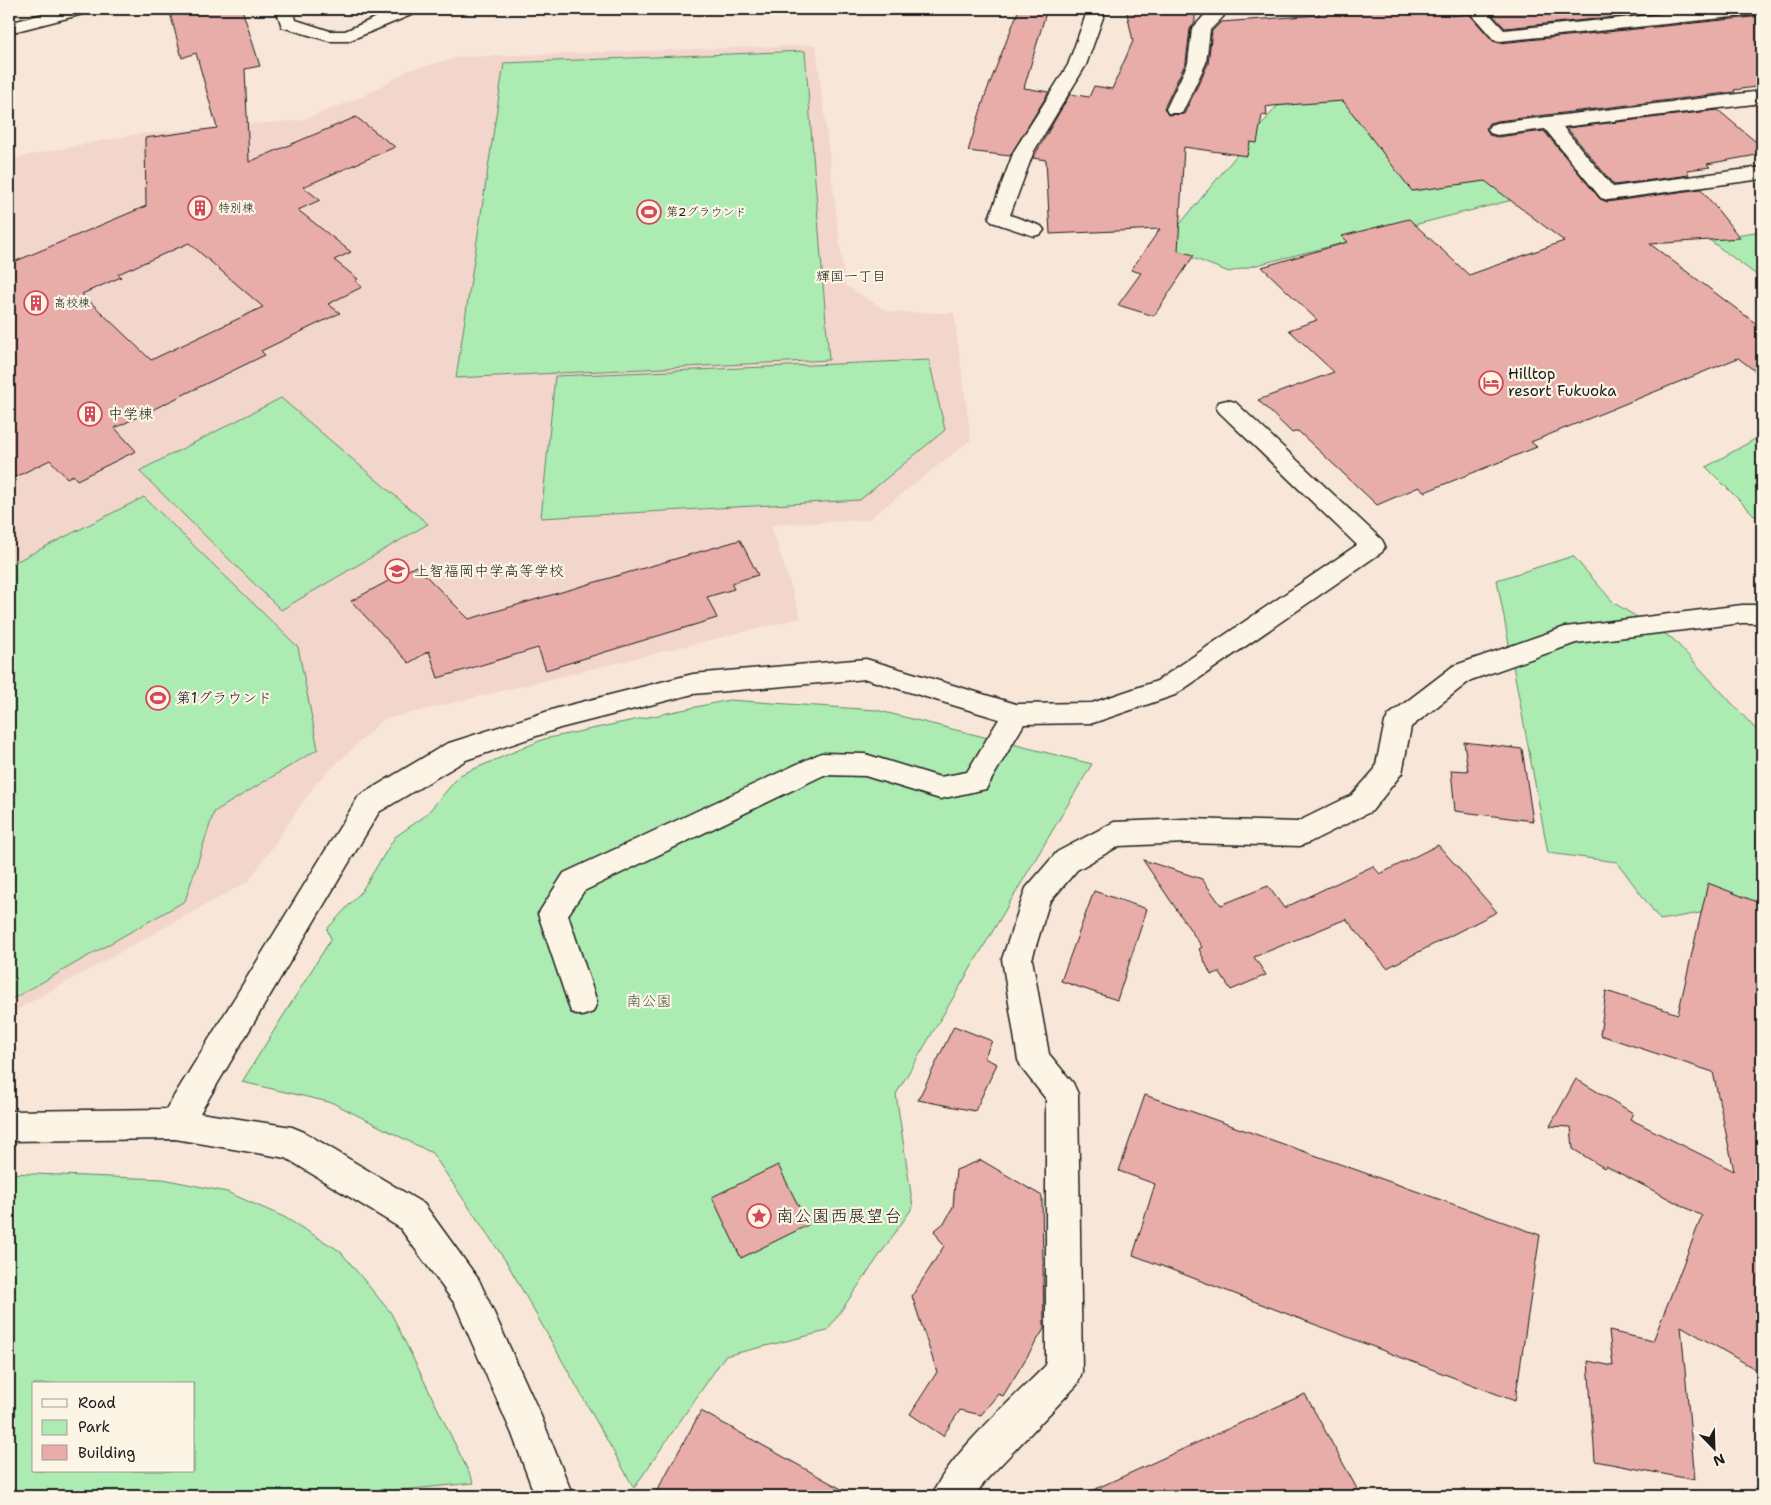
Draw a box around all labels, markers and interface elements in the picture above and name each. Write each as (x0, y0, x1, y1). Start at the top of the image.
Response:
building icon: 特別棟 (187, 195, 213, 221)
sports icon: 第2グラウンド (636, 199, 662, 225)
place label: 特別棟 (218, 200, 254, 216)
place label: 第2グラウンド (666, 204, 746, 220)
district label: 輝国一丁目 (816, 267, 886, 285)
building icon: 高校棟 (23, 290, 49, 316)
place label: 高校棟 (54, 295, 90, 311)
place label: Hilltop resort Fukuoka (1508, 364, 1617, 401)
hotel icon: Hilltop resort Fukuoka (1478, 370, 1504, 396)
building icon: 中学棟 (77, 401, 103, 427)
place label: 中学棟 (108, 404, 153, 424)
school or university icon: 上智福岡中学高等学校 (384, 558, 410, 584)
place label: 上智福岡中学高等学校 (414, 561, 564, 581)
sports icon: 第1グラウンド (145, 685, 171, 711)
place label: 第1グラウンド (176, 688, 272, 708)
park label: 南公園 (626, 991, 672, 1011)
place icon: 南公園西展望台 (746, 1203, 772, 1229)
place label: 南公園西展望台 (776, 1204, 902, 1228)
legend (32, 1382, 195, 1472)
text: Road (78, 1393, 116, 1413)
text: Park (78, 1417, 110, 1437)
north arrow (1688, 1422, 1738, 1472)
text: Building (78, 1443, 135, 1463)
text: N (1710, 1450, 1728, 1470)

